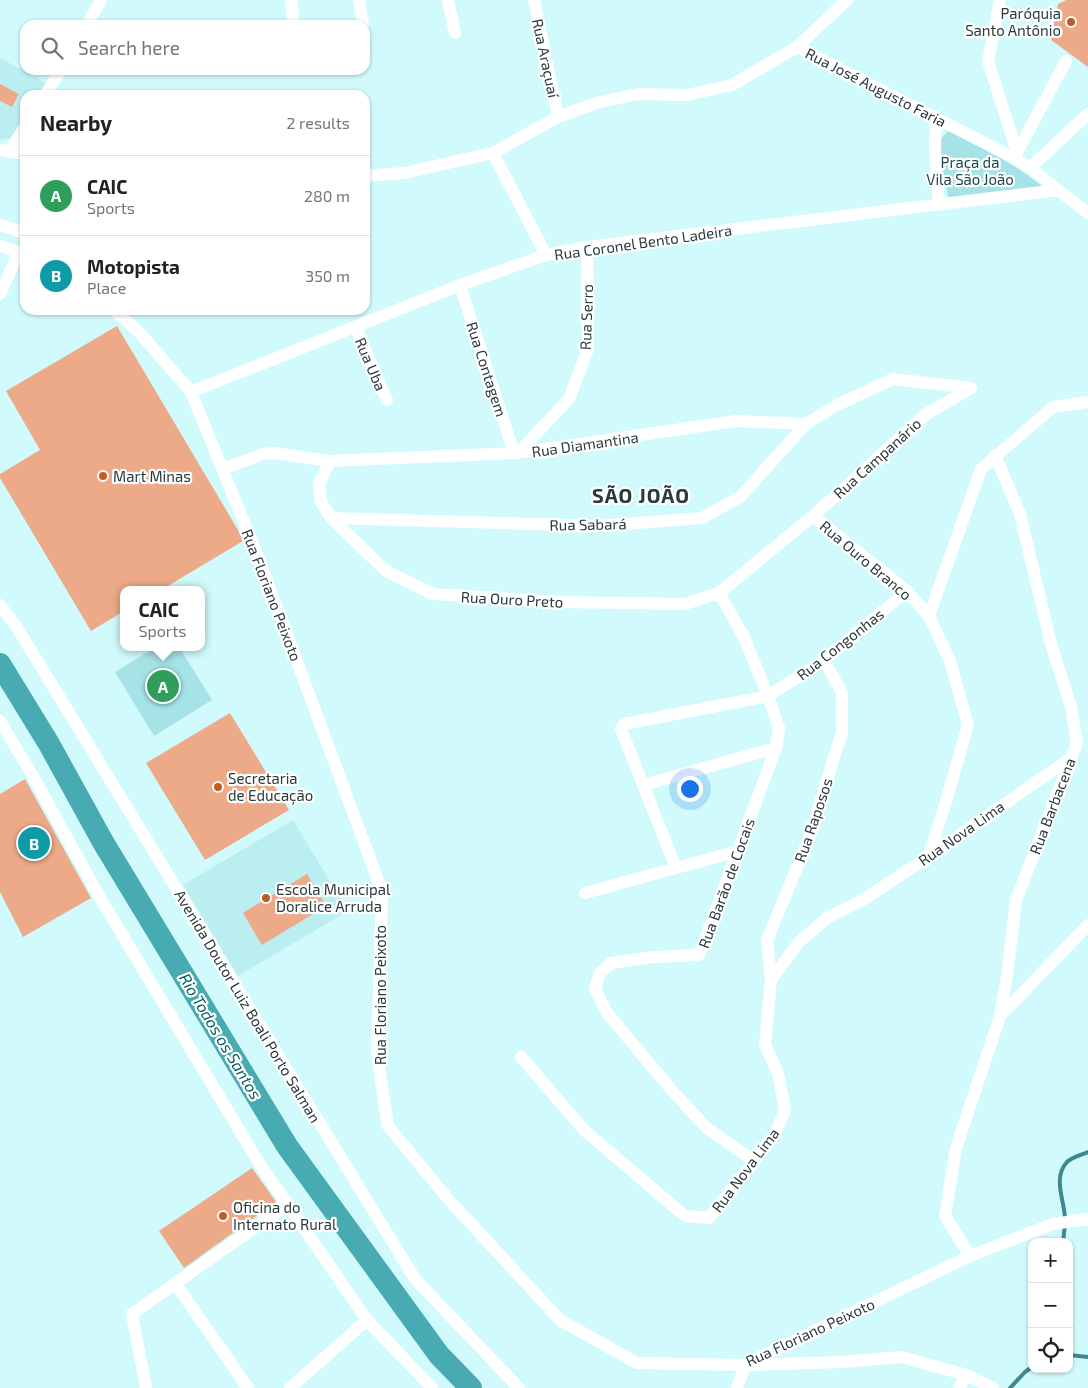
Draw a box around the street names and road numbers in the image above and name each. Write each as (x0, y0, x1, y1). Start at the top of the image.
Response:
street label: Rua Araçuaí (528, 17, 563, 101)
street label: Rua José Augusto Faria (803, 44, 949, 130)
street label: Rua Coronel Bento Ladeira (553, 221, 733, 263)
street label: Rua Serro (576, 284, 596, 350)
street label: Rua Contagem (463, 319, 511, 419)
street label: Rua Uba (352, 335, 390, 393)
street label: Rua Campanário (830, 414, 924, 502)
street label: Rua Diamantina (530, 428, 640, 460)
street label: Rua Sabará (549, 514, 627, 534)
street label: Rua Ouro Branco (817, 517, 915, 603)
street label: Rua Floriano Peixoto (239, 526, 305, 664)
street label: Rua Ouro Preto (460, 587, 564, 611)
street label: Rua Congonhas (793, 604, 887, 684)
street label: Rua Barbacena (1025, 755, 1079, 857)
street label: Rua Raposos (790, 776, 836, 864)
street label: Rua Nova Lima (915, 797, 1007, 869)
street label: Rua Barão de Cocais (694, 816, 758, 950)
street label: Avenida Doutor Luiz Boali Porto Salman (171, 886, 325, 1126)
street label: Rua Floriano Peixoto (371, 925, 389, 1065)
street label: Rua Nova Lima (708, 1124, 782, 1216)
street label: Rua Floriano Peixoto (743, 1294, 877, 1370)

